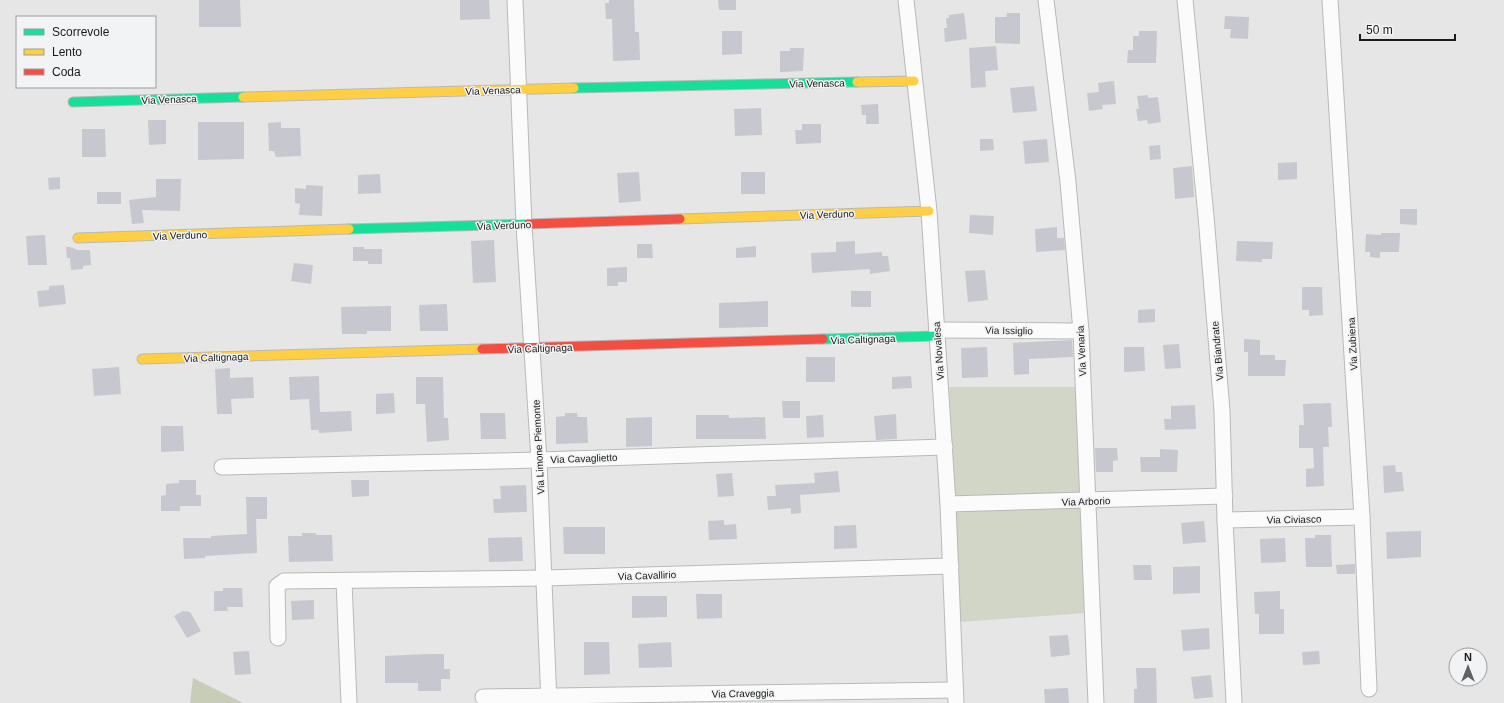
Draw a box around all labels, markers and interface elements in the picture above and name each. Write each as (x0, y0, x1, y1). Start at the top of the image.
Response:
legend (16, 16, 156, 88)
scale bar (1360, 16, 1455, 42)
text: 50 m (1366, 23, 1393, 37)
text: Scorrevole (52, 25, 110, 39)
text: Lento (52, 45, 82, 59)
text: Coda (52, 65, 81, 79)
street label: Via Venasca (789, 78, 845, 89)
street label: Via Venasca (465, 84, 521, 97)
street label: Via Venasca (141, 93, 197, 106)
street label: Via Verduno (800, 208, 855, 221)
street label: Via Verduno (477, 219, 532, 232)
street label: Via Verduno (153, 229, 208, 242)
street label: Via Zubiena (1346, 317, 1359, 371)
street label: Via Biandrate (1209, 320, 1226, 381)
street label: Via Novalesa (931, 321, 946, 381)
street label: Via Issiglio (985, 325, 1033, 336)
street label: Via Venaria (1075, 325, 1088, 377)
street label: Via Caltignaga (830, 333, 896, 346)
street label: Via Caltignaga (507, 342, 573, 355)
street label: Via Caltignaga (183, 351, 249, 364)
street label: Via Limone Piemonte (531, 399, 546, 495)
street label: Via Cavaglietto (550, 452, 618, 465)
street label: Via Arborio (1061, 495, 1111, 508)
street label: Via Civiasco (1266, 514, 1322, 525)
street label: Via Cavallirio (618, 569, 677, 582)
north arrow (1448, 647, 1488, 687)
text: N (1464, 651, 1472, 663)
street label: Via Craveggia (712, 687, 775, 700)

